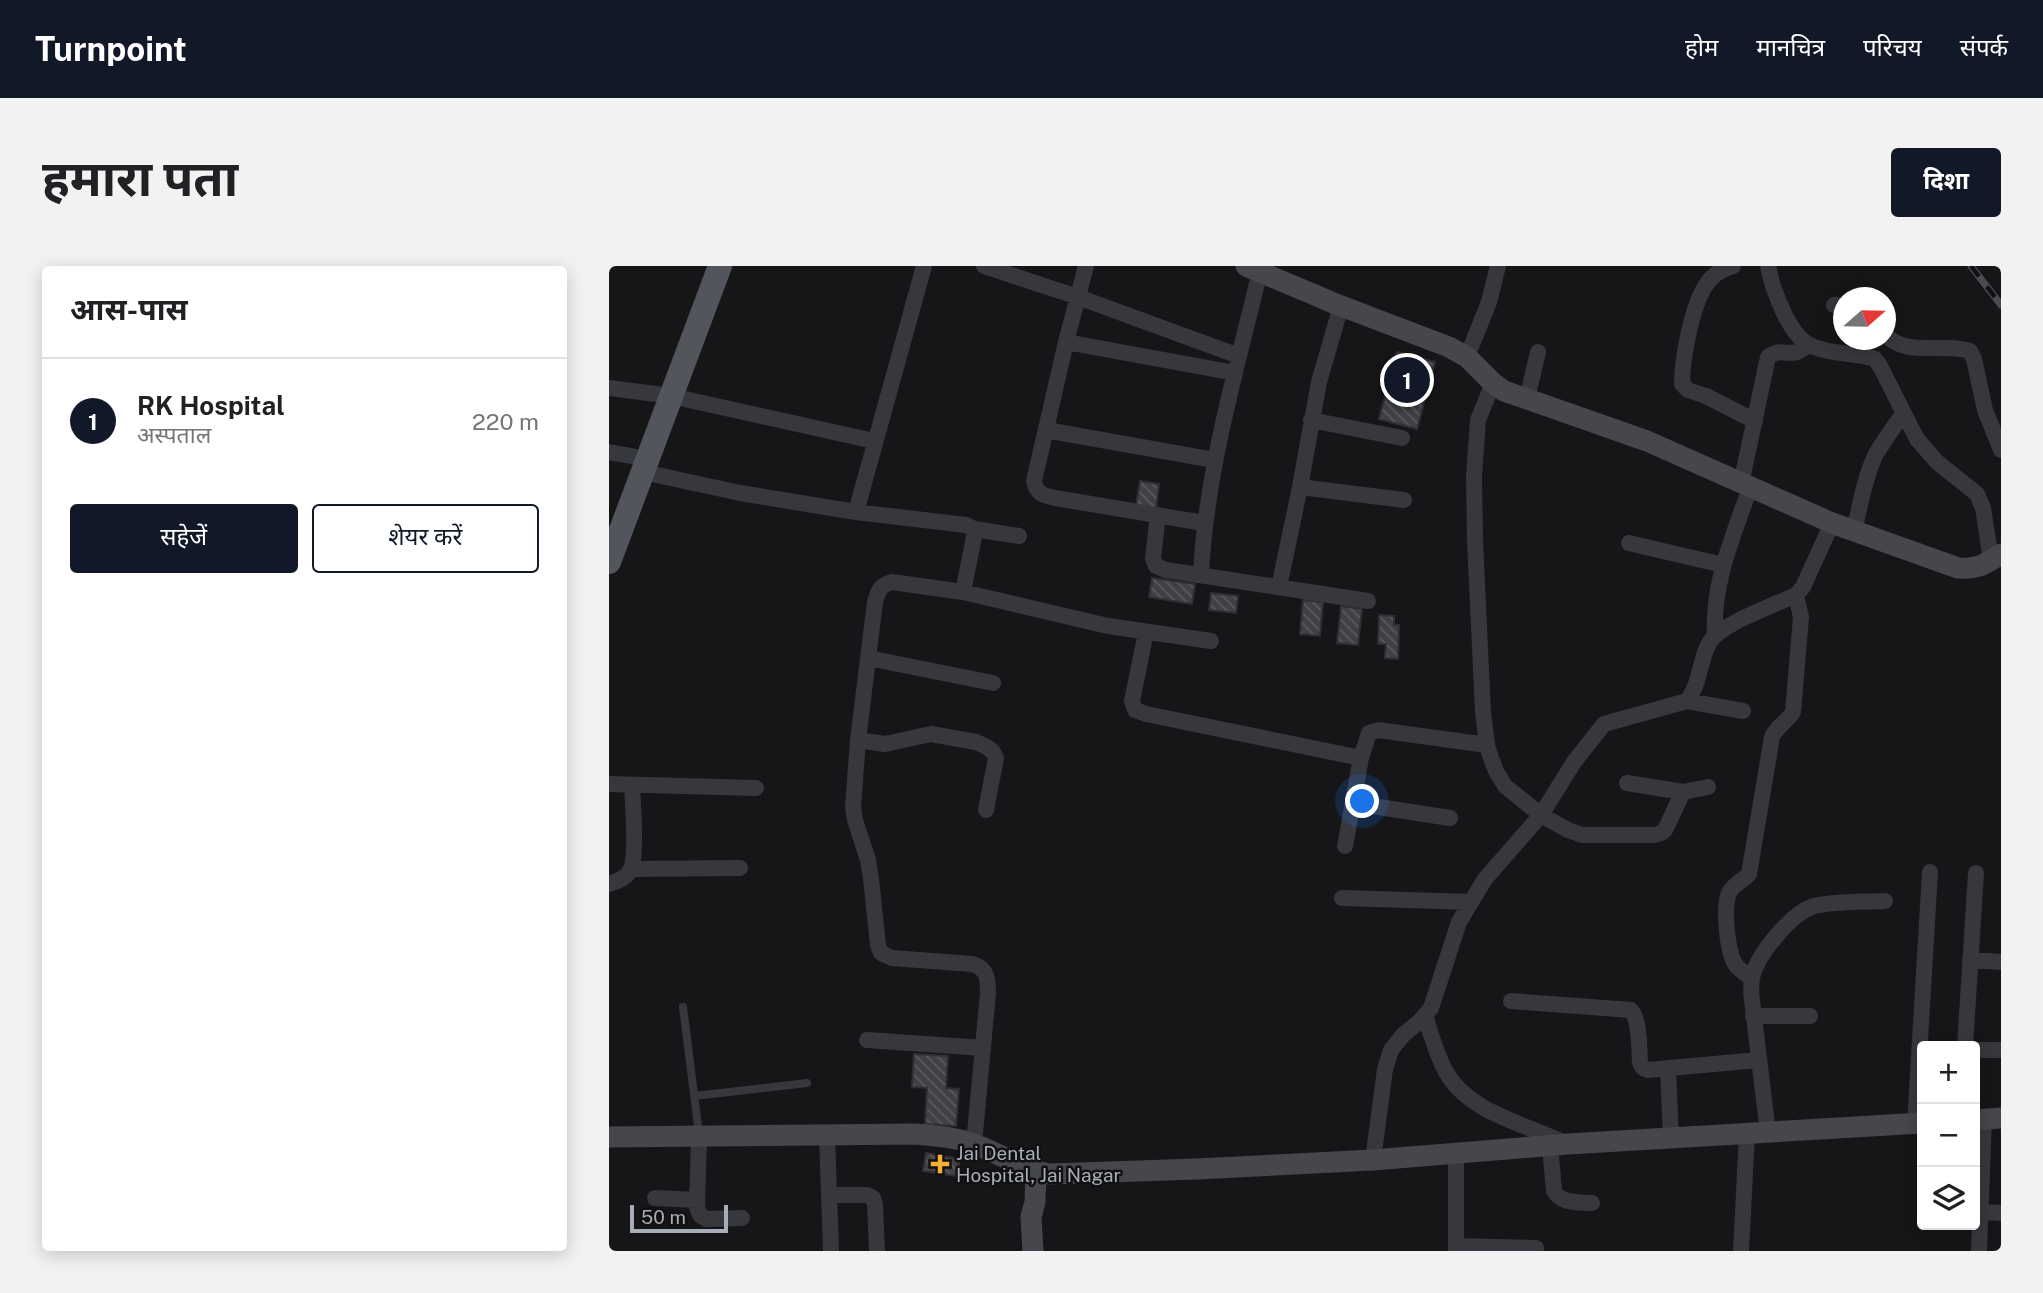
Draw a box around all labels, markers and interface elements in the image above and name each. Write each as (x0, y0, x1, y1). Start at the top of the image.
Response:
text: Turnpoint (35, 30, 187, 68)
text: होम (1685, 33, 1718, 61)
text: मानचित्र (1756, 33, 1825, 61)
text: परिचय (1863, 33, 1922, 61)
text: संपर्क (1960, 33, 2008, 61)
button: दिशा (1891, 148, 2001, 217)
text: हमारा पता (42, 149, 238, 207)
north arrow (1833, 287, 1896, 350)
text: आस-पास (70, 291, 188, 327)
pin: 1 (1384, 354, 1430, 406)
text: RK Hospital (137, 390, 285, 421)
text: 1 (88, 408, 98, 435)
text: 220 m (472, 408, 539, 435)
text: अस्पताल (137, 421, 211, 448)
button: सहेजें (70, 504, 298, 573)
button: शेयर करें (312, 504, 539, 573)
your location (1345, 784, 1379, 818)
map controls (1917, 1041, 1980, 1230)
button: + (1917, 1041, 1980, 1104)
button: − (1917, 1104, 1980, 1167)
place label: Jai Dental Hospital, Jai Nagar (956, 1142, 1121, 1186)
marker: Jai Dental Hospital, Jai Nagar (930, 1154, 950, 1174)
button: layers (1917, 1167, 1980, 1230)
scale bar (630, 1202, 728, 1234)
text: 50 m (641, 1206, 686, 1228)

